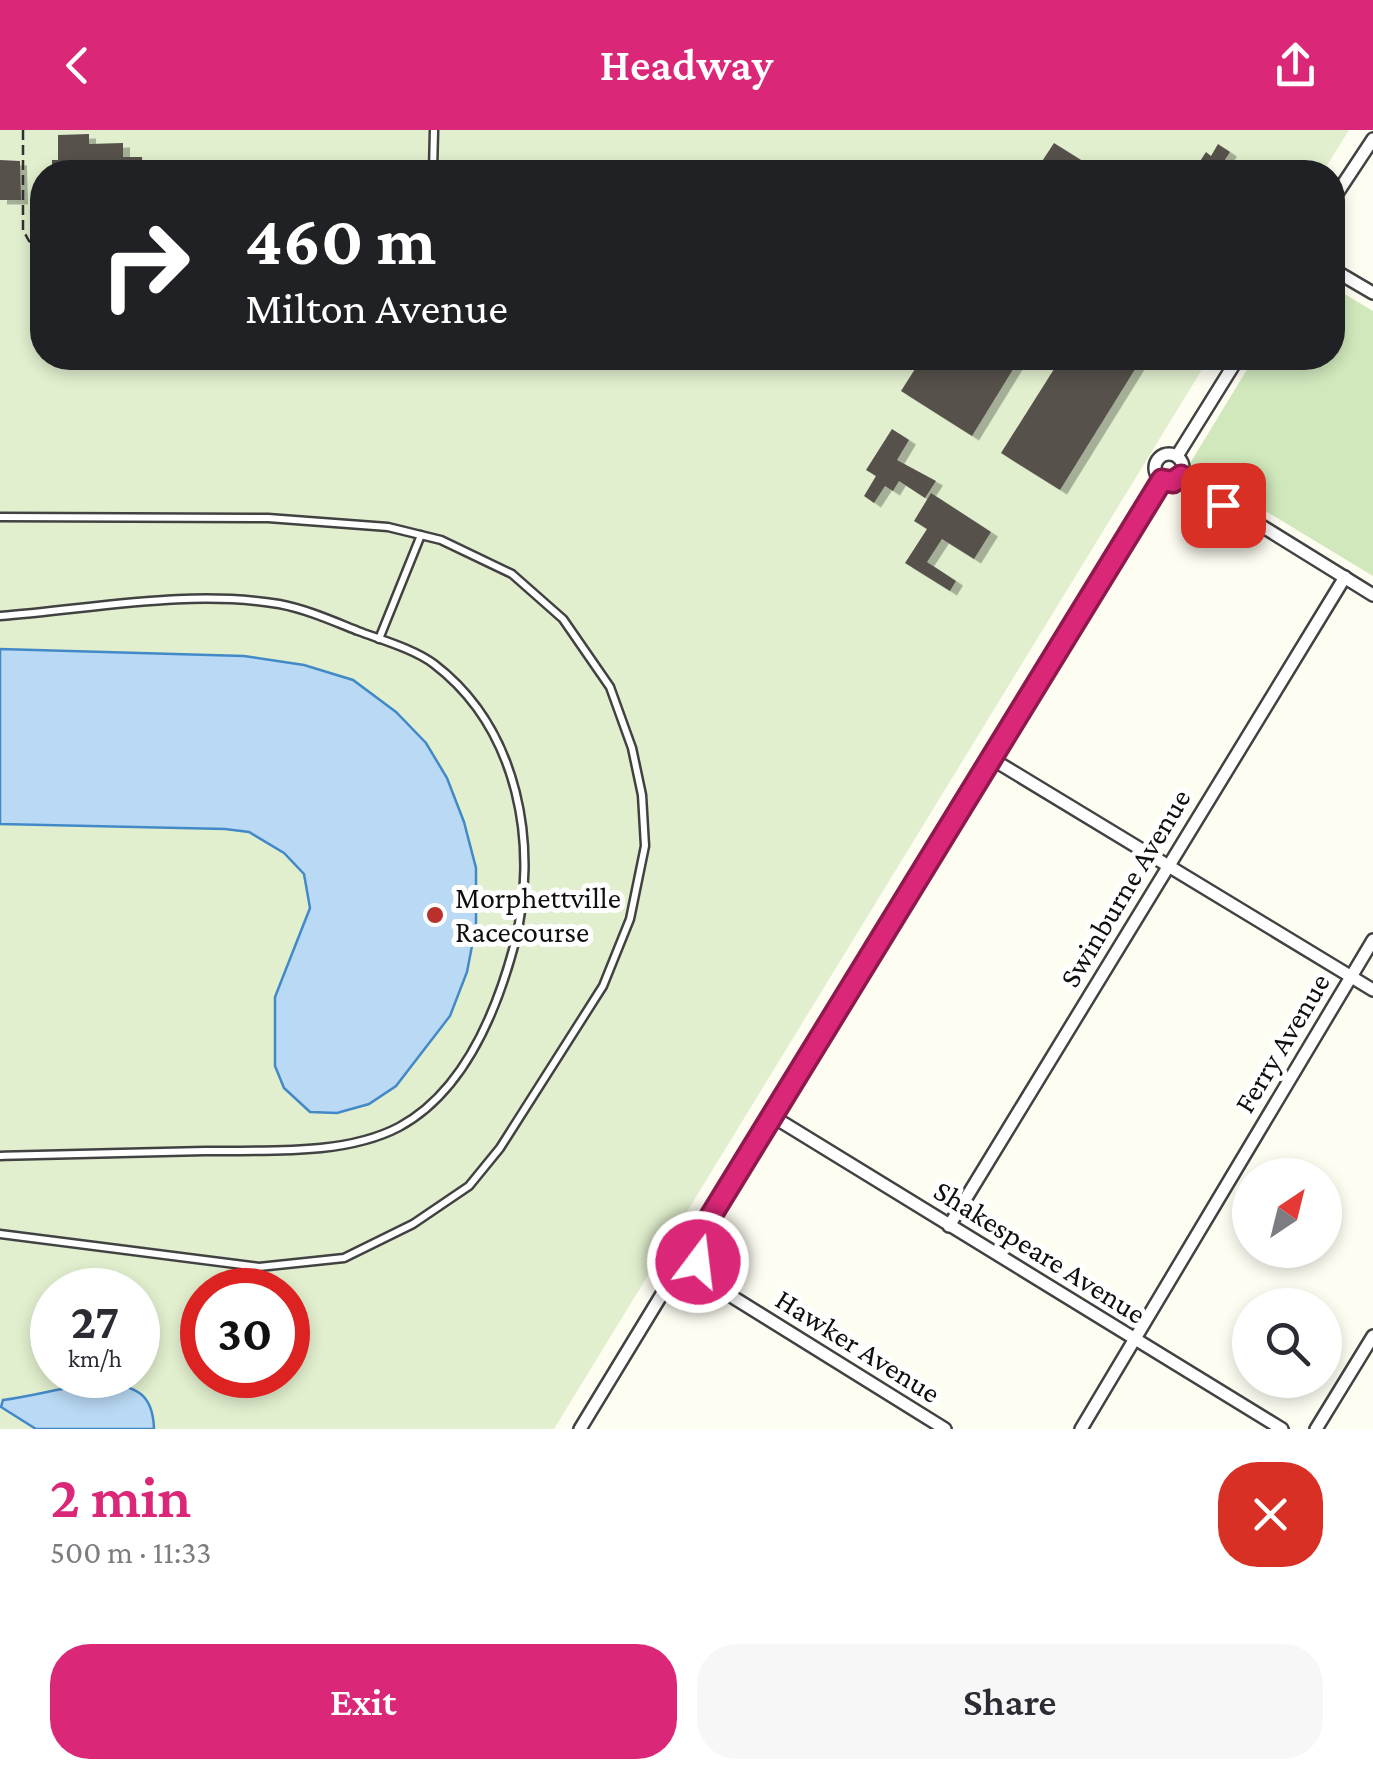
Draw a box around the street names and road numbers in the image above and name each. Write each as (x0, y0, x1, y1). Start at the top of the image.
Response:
street label: Swinburne Avenue (1052, 783, 1197, 993)
street label: Ferry Avenue (1227, 967, 1337, 1119)
street label: Shakespeare Avenue (928, 1173, 1152, 1331)
street label: Hawker Avenue (770, 1282, 946, 1409)

